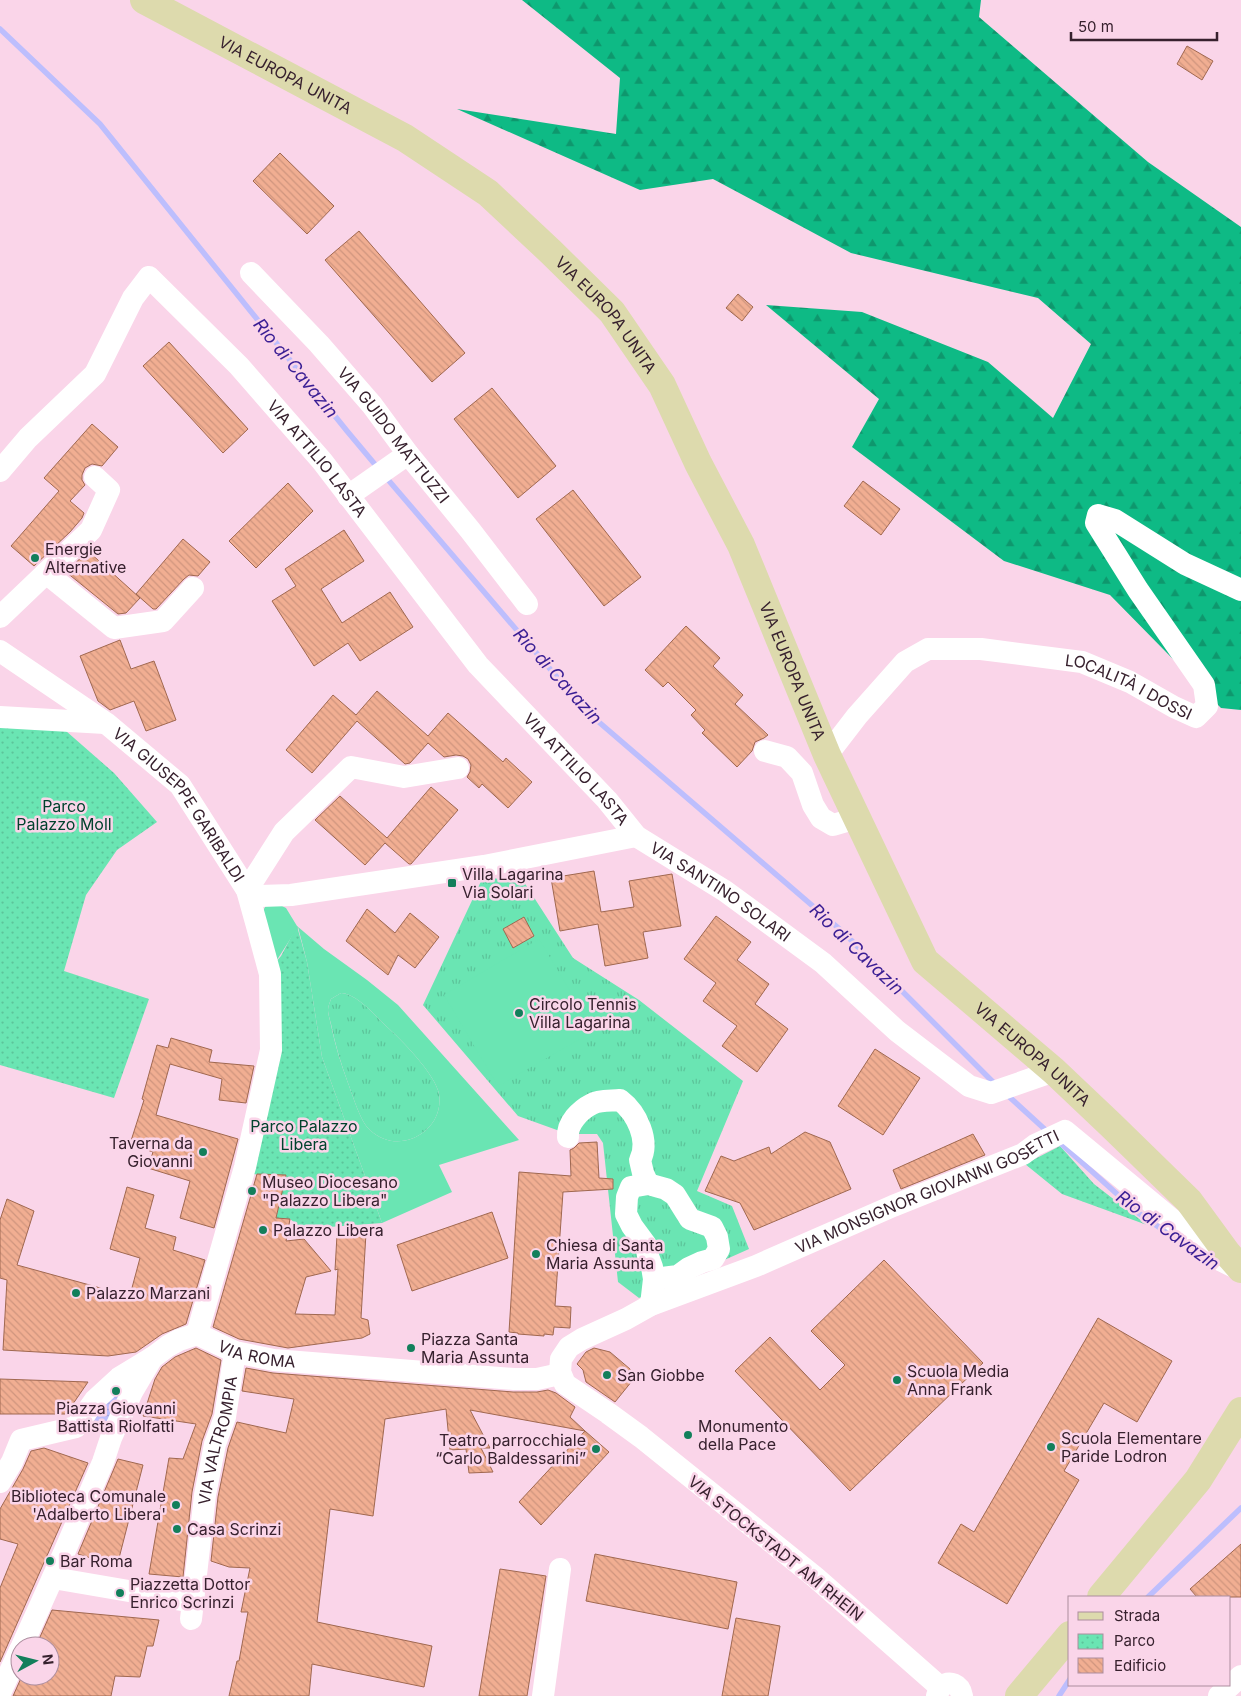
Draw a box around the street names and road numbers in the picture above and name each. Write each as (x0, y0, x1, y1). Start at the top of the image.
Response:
street label: VIA EUROPA UNITA (215, 31, 355, 118)
street label: VIA EUROPA UNITA (551, 252, 661, 377)
street label: VIA GUIDO MATTUZZI (333, 363, 454, 507)
street label: VIA ATTILIO LASTA (263, 396, 371, 521)
street label: VIA EUROPA UNITA (755, 599, 830, 743)
street label: LOCALITÀ I DOSSI (1064, 650, 1195, 724)
street label: VIA ATTILIO LASTA (519, 709, 633, 829)
street label: VIA GIUSEPPE GARIBALDI (109, 723, 249, 886)
street label: VIA SANTINO SOLARI (647, 837, 795, 946)
street label: VIA EUROPA UNITA (971, 998, 1095, 1110)
street label: VIA MONSIGNOR GIOVANNI GOSETTI (792, 1125, 1062, 1258)
street label: VIA ROMA (215, 1335, 296, 1372)
street label: VIA VALTROMPIA (194, 1374, 241, 1506)
street label: VIA STOCKSTADT AM RHEIN (684, 1471, 868, 1625)

